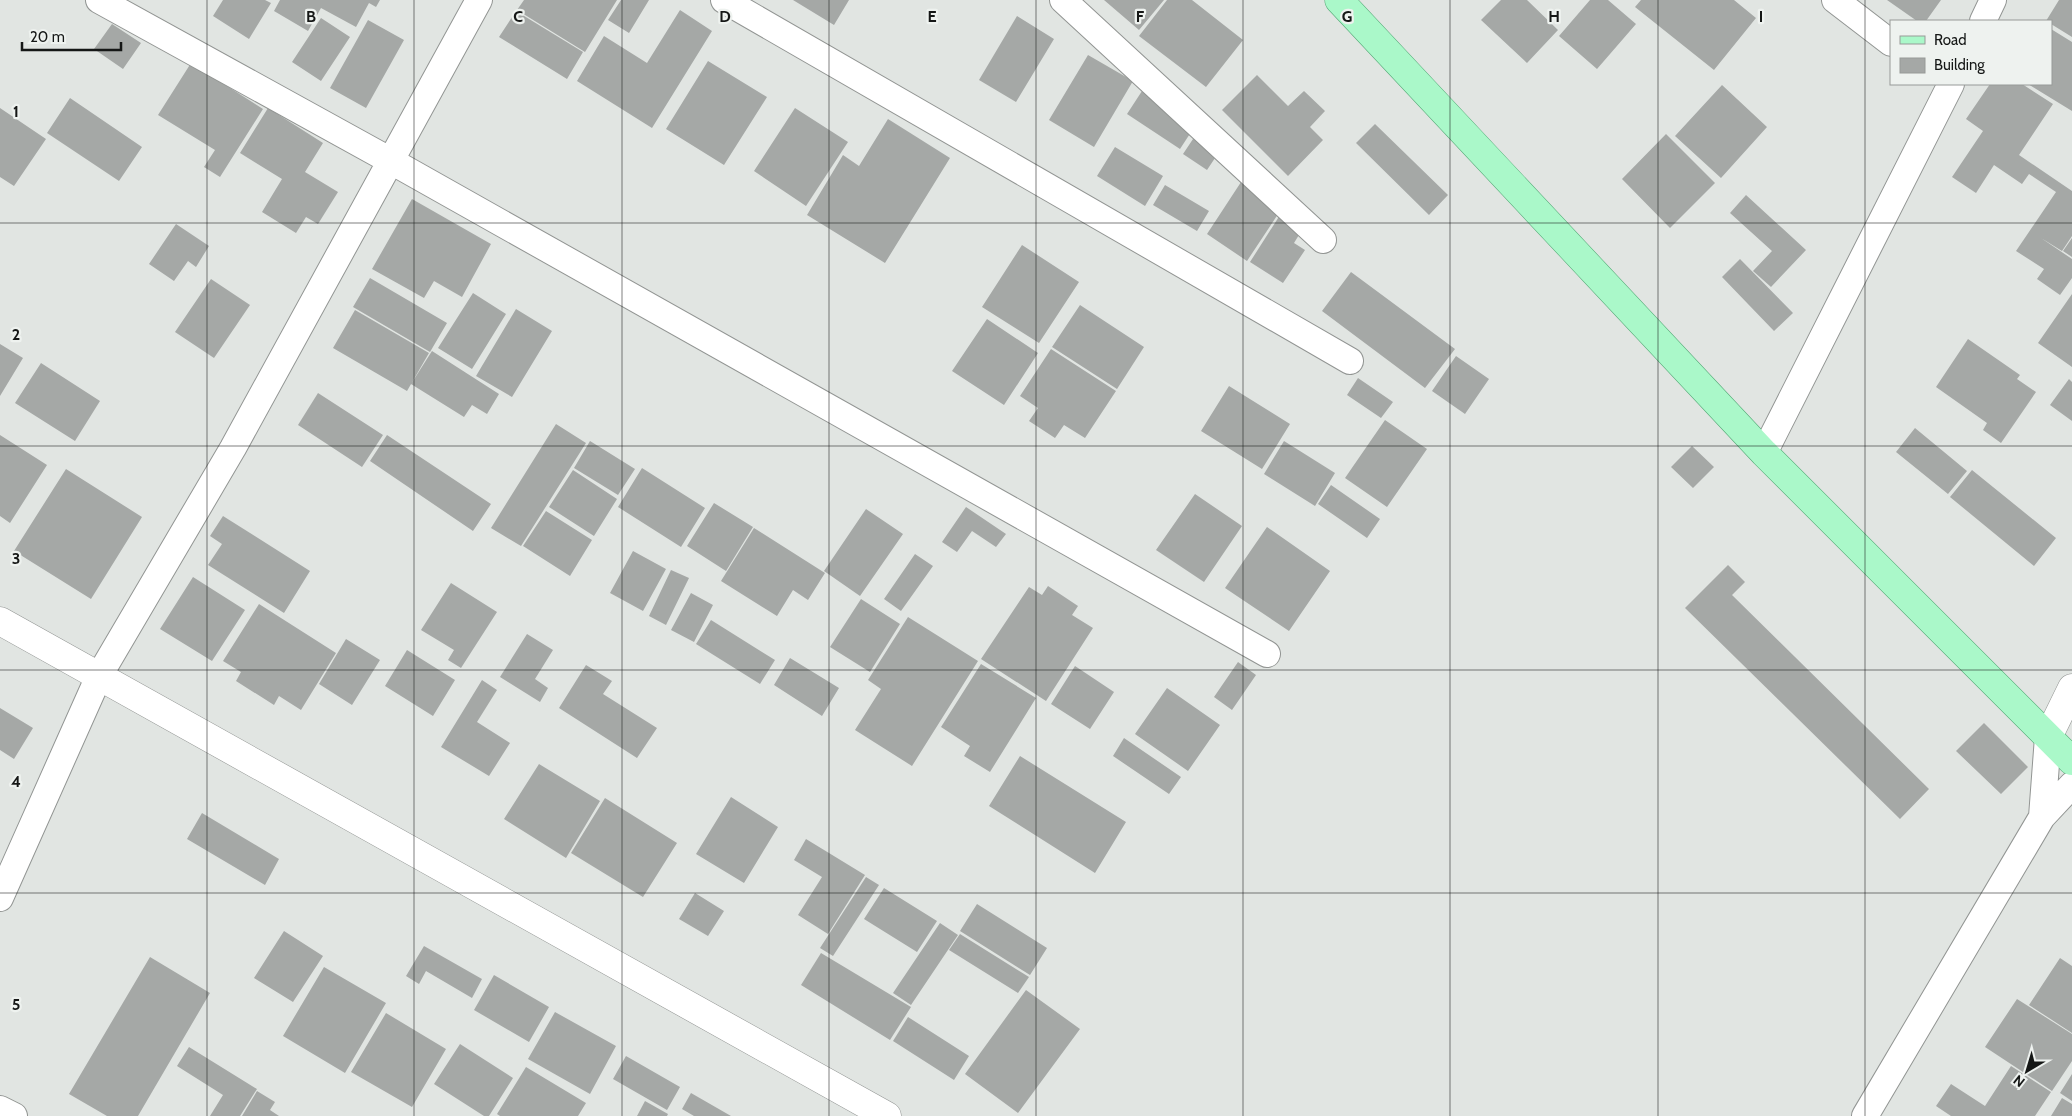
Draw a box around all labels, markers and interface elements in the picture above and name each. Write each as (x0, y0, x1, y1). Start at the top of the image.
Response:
text: B (306, 7, 316, 26)
text: C (513, 7, 523, 26)
text: D (719, 7, 731, 26)
text: E (927, 7, 937, 26)
text: F (1136, 7, 1145, 26)
text: G (1342, 7, 1352, 26)
text: H (1548, 7, 1560, 26)
text: I (1759, 7, 1763, 26)
scale bar (22, 20, 121, 52)
legend (1890, 20, 2052, 85)
text: 20 m (30, 28, 65, 46)
text: Road (1934, 31, 1967, 49)
text: Building (1934, 56, 1985, 74)
text: 1 (13, 102, 19, 121)
text: 2 (12, 325, 20, 344)
text: 3 (12, 549, 20, 568)
text: 4 (11, 772, 21, 791)
text: 5 (12, 995, 20, 1014)
north arrow (2002, 1046, 2052, 1096)
text: N (2010, 1071, 2028, 1091)

